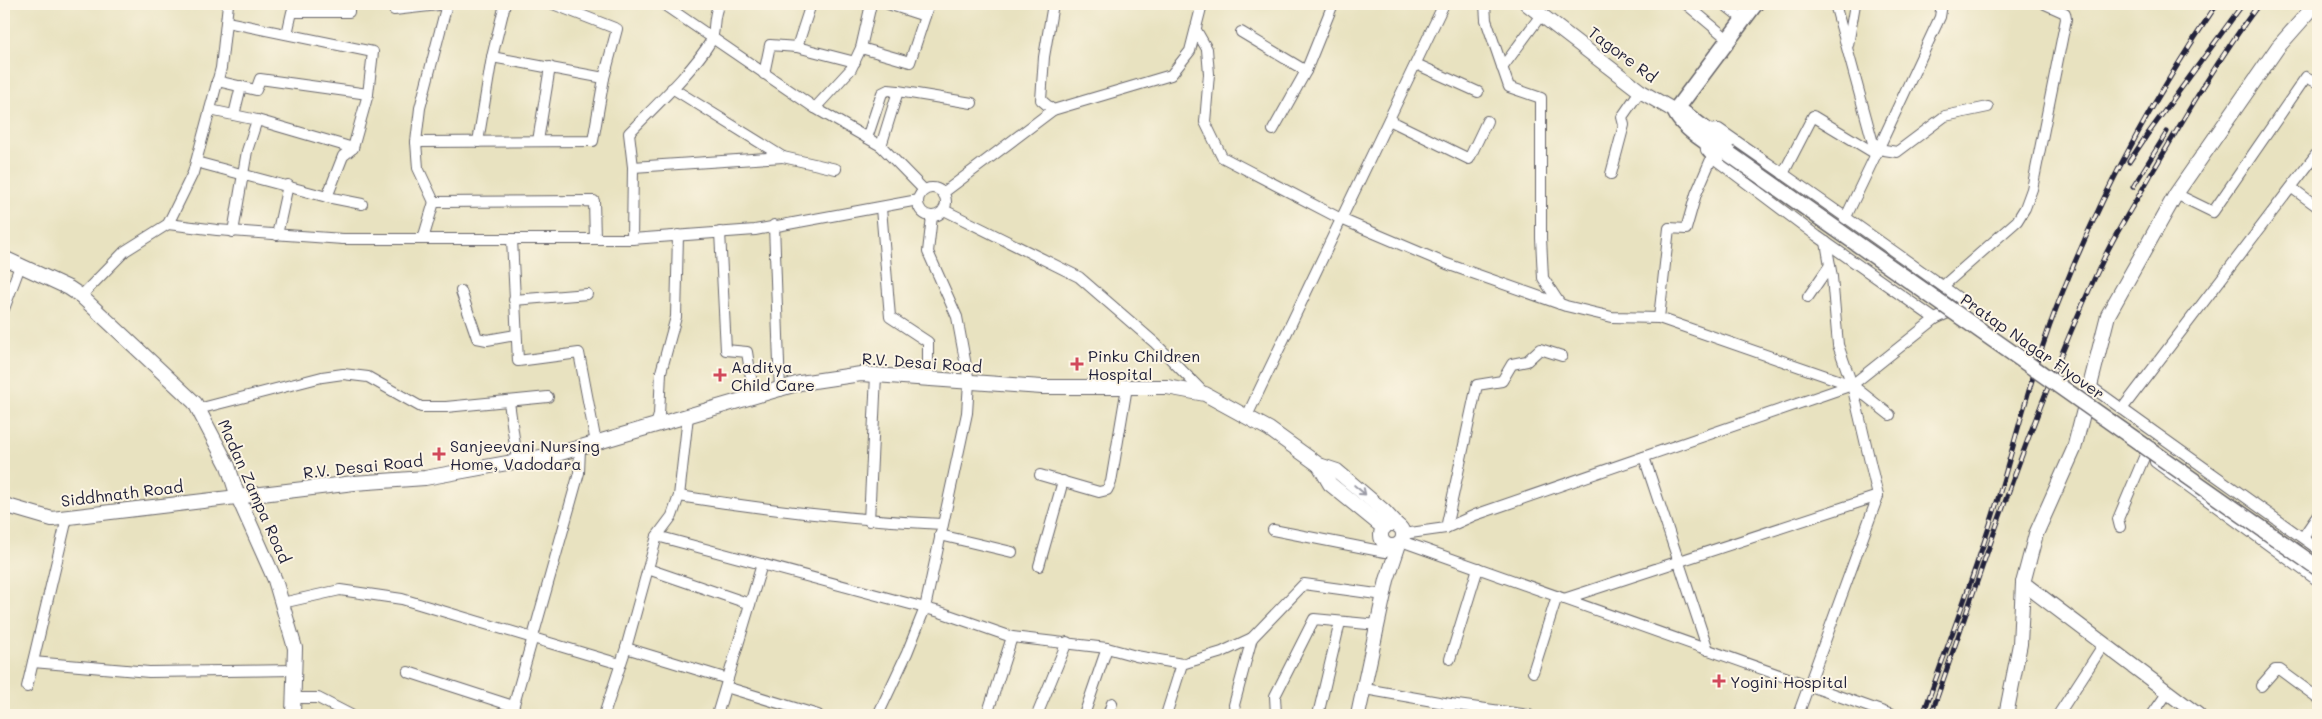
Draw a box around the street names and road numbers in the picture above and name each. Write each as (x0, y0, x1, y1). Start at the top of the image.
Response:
street label: Tagore Rd (1584, 21, 1662, 87)
street label: Pratap Nagar Flyover (1957, 288, 2109, 404)
street label: R.V. Desai Road (861, 347, 983, 377)
street label: Madan Zampa Road (214, 416, 296, 566)
street label: R.V. Desai Road (302, 449, 424, 483)
street label: Siddhnath Road (60, 475, 184, 511)

